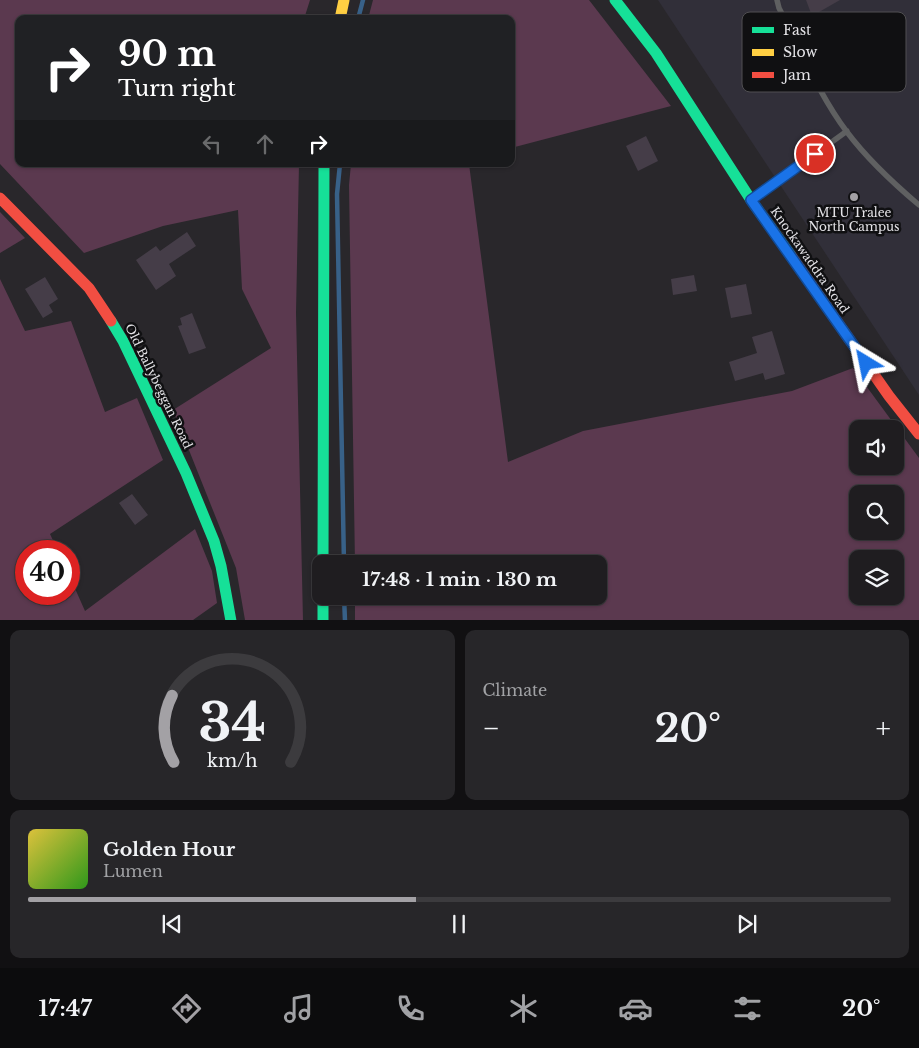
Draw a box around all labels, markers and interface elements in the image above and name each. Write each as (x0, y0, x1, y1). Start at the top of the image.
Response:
legend (742, 12, 906, 92)
text: Fast (783, 21, 812, 39)
text: 90 m (118, 32, 216, 75)
icon: right (35, 35, 100, 100)
text: Slow (783, 43, 817, 61)
text: Jam (781, 66, 811, 84)
text: Turn right (118, 75, 236, 102)
icon: left (198, 130, 226, 158)
icon: ahead (251, 130, 279, 158)
icon: right (304, 130, 332, 158)
pin (794, 133, 836, 175)
icon: arrive (801, 140, 829, 168)
marker: MTU Tralee North Campus (848, 191, 860, 203)
street label: Knockawaddra Road (768, 204, 852, 316)
place label: MTU Tralee North Campus (808, 205, 900, 234)
street label: Old Ballybeggan Road (122, 321, 196, 451)
position arrow (839, 336, 891, 388)
map controls (849, 420, 904, 605)
button: sound (849, 420, 904, 475)
button: search (849, 485, 904, 540)
speed limit sign: 40 (15, 540, 80, 605)
button: layers (849, 550, 904, 605)
text: 17:48 · 1 min · 130 m (362, 568, 557, 591)
text: Climate (483, 680, 547, 700)
text: 34 (198, 691, 266, 755)
text: 20° (655, 705, 721, 752)
text: − (483, 711, 500, 746)
text: + (876, 711, 891, 746)
text: km/h (207, 750, 258, 772)
text: Golden Hour (103, 838, 235, 861)
text: Lumen (103, 861, 163, 881)
icon: previous (158, 910, 186, 938)
icon: pause (445, 910, 473, 938)
icon: next (733, 910, 761, 938)
icon: directions (169, 991, 204, 1026)
icon: music (281, 991, 316, 1026)
icon: phone (393, 991, 428, 1026)
icon: climate (506, 991, 541, 1026)
icon: car (618, 991, 653, 1026)
icon: filters (730, 991, 765, 1026)
text: 17:47 (39, 995, 92, 1022)
text: 20° (842, 995, 880, 1022)

